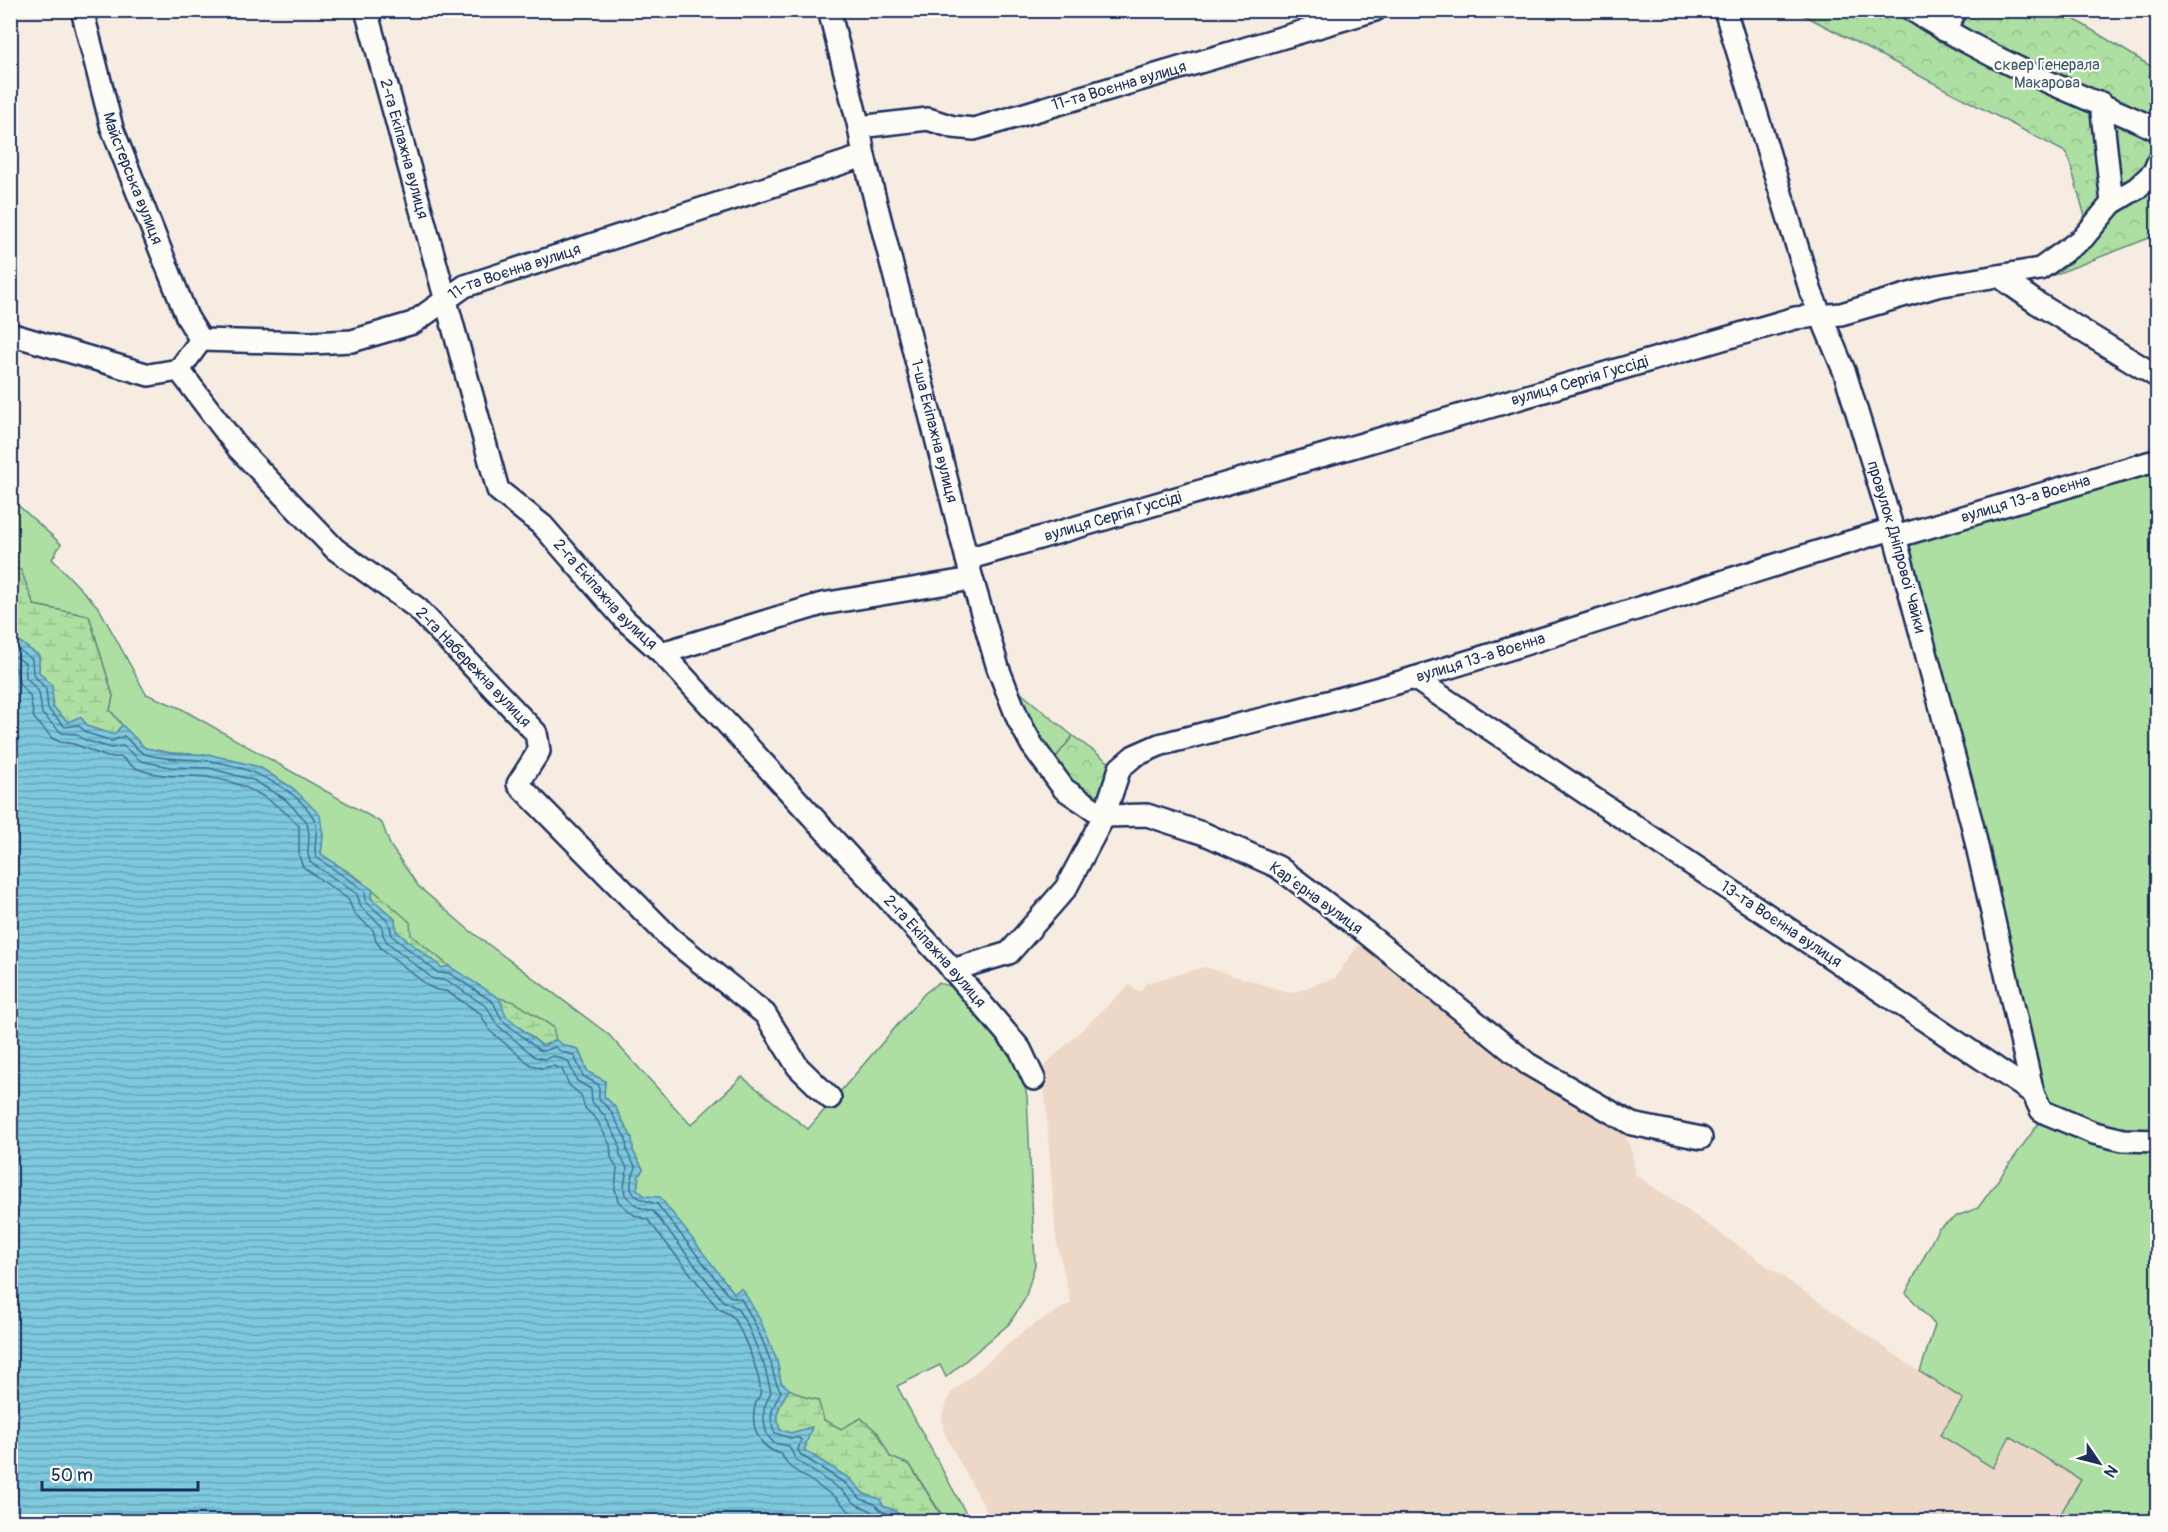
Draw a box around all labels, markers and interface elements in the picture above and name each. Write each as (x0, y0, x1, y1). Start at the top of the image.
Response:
park label: сквер Генерала Макарова (1994, 55, 2100, 93)
street label: 11-та Воєнна вулиця (1049, 57, 1189, 115)
street label: 2-га Екіпажна вулиця (375, 77, 433, 221)
street label: Майстерська вулиця (98, 110, 167, 247)
street label: 11-та Воєнна вулиця (444, 239, 583, 305)
street label: вулиця Сергія Гуссіді (1509, 351, 1651, 410)
street label: 1-ша Екіпажна вулиця (906, 357, 962, 505)
street label: провулок Дніпрової Чайки (1862, 458, 1930, 635)
street label: вулиця 13-а Воєнна (1958, 470, 2093, 527)
street label: вулиця Сергія Гуссіді (1042, 487, 1184, 546)
street label: 2-га Екіпажна вулиця (549, 535, 661, 654)
street label: 2-га Набережна вулиця (411, 603, 535, 732)
street label: вулиця 13-а Воєнна (1414, 628, 1548, 687)
street label: Карʼєрна вулиця (1265, 857, 1367, 939)
street label: 13-та Воєнна вулиця (1717, 876, 1846, 972)
street label: 2-га Екіпажна вулиця (879, 891, 990, 1012)
north arrow (2069, 1433, 2129, 1493)
scale bar (42, 1454, 198, 1492)
text: N (2099, 1461, 2122, 1481)
text: 50 m (51, 1464, 93, 1487)

